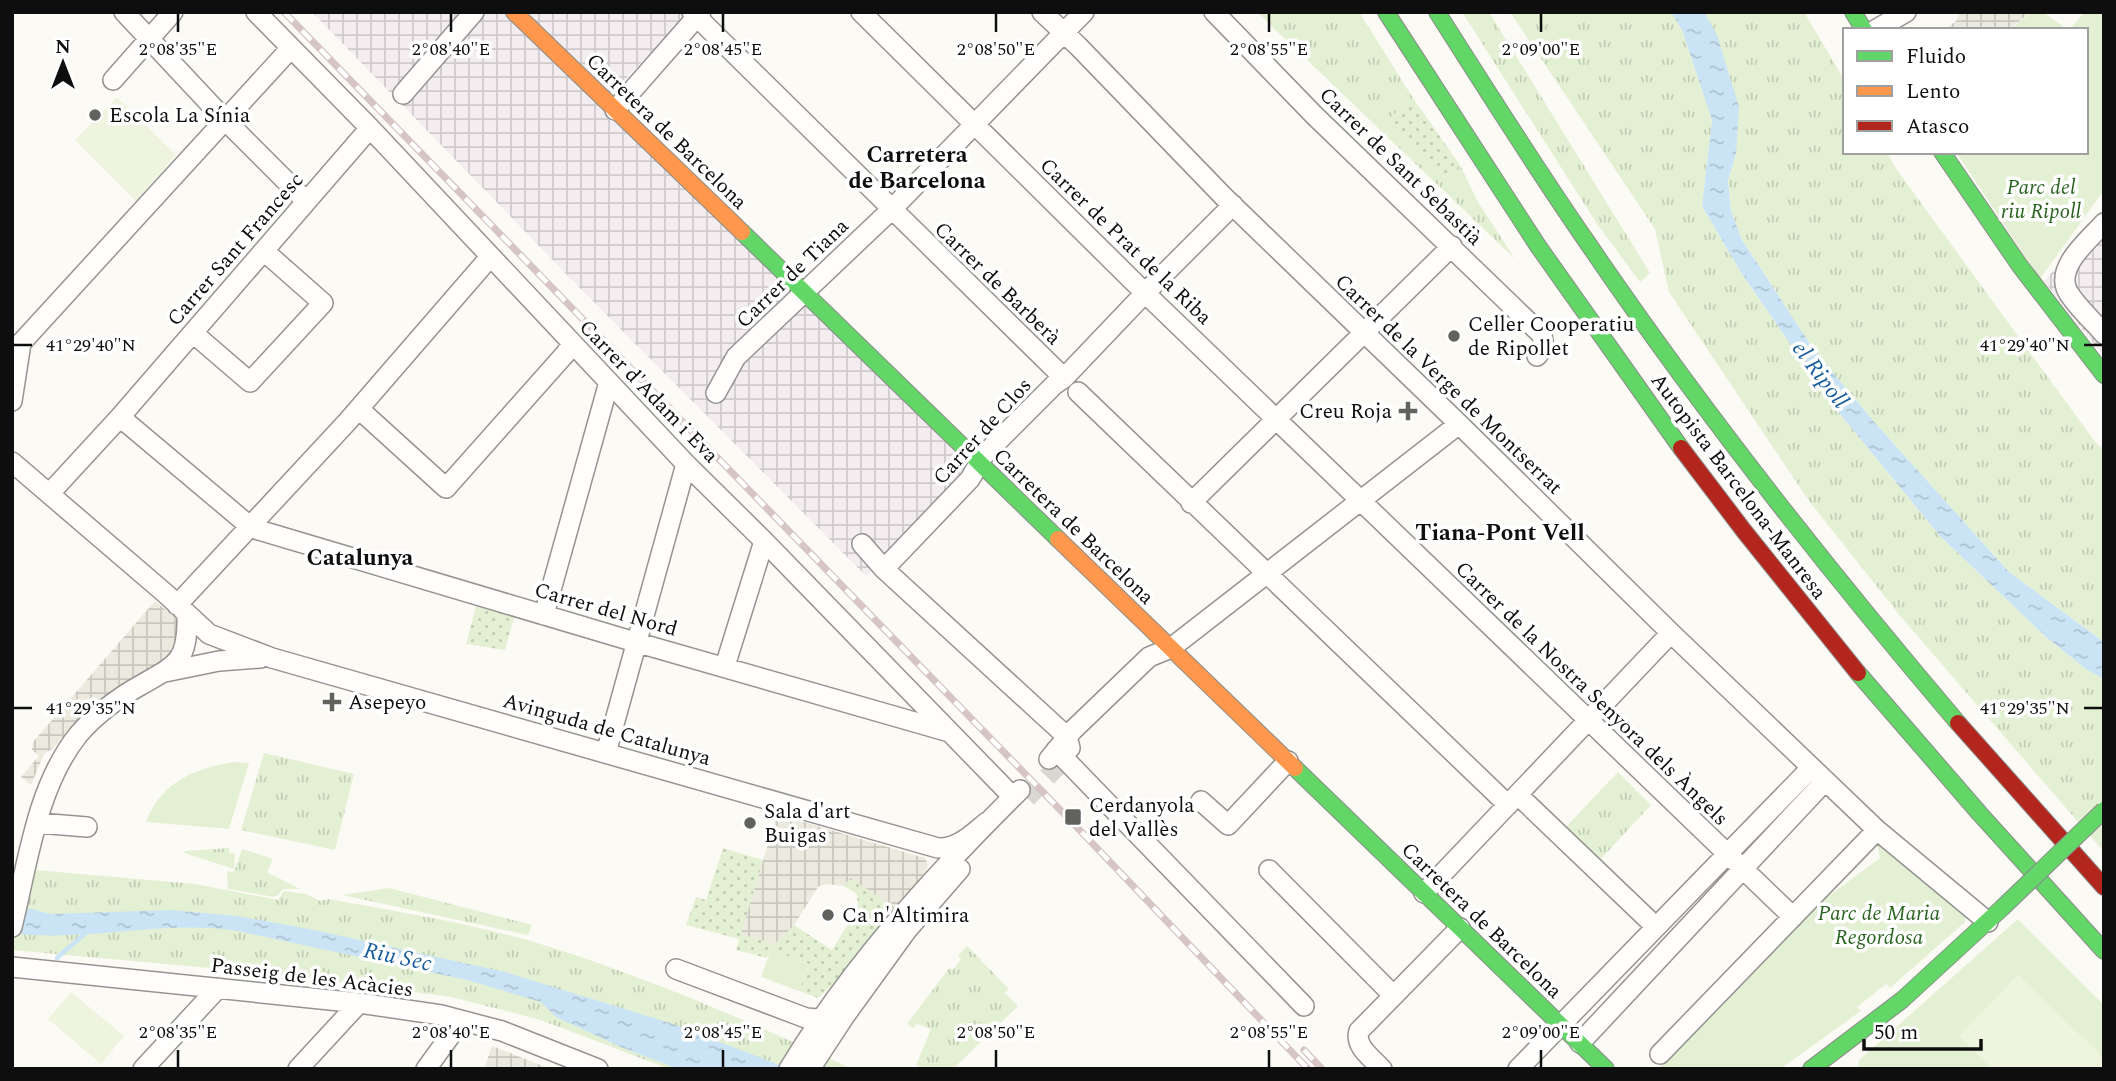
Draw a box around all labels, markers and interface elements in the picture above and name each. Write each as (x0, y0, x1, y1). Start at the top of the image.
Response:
north arrow (28, 28, 98, 98)
legend (1843, 28, 2088, 154)
text: N (55, 33, 71, 62)
text: 2°08'35"E (139, 36, 217, 63)
text: 2°08'40"E (412, 36, 490, 63)
text: 2°08'45"E (684, 36, 762, 63)
text: 2°08'50"E (957, 36, 1035, 63)
text: 2°08'55"E (1230, 36, 1308, 63)
text: 2°09'00"E (1502, 36, 1580, 63)
text: Fluido (1906, 41, 1966, 73)
street label: Carretera de Barcelona (578, 46, 755, 218)
text: Lento (1906, 76, 1960, 108)
street label: Carrer de Sant Sebastià (1311, 80, 1490, 254)
place label: Escola La Sínia (109, 100, 251, 132)
marker: Escola La Sínia (87, 107, 103, 123)
text: Atasco (1906, 111, 1969, 143)
district label: Carretera de Barcelona (848, 138, 986, 199)
street label: Carrer de Prat de la Riba (1032, 151, 1219, 333)
street label: Carrer Sant Francesc (160, 165, 312, 334)
park label: Parc del riu Ripoll (2001, 172, 2082, 228)
street label: Carrer de Tiana (729, 211, 857, 336)
street label: Carrer de Barberà (926, 214, 1069, 354)
street label: Carrer de la Verge de Montserrat (1327, 267, 1570, 503)
place label: Celler Cooperatiu de Ripollet (1468, 309, 1635, 365)
street label: Carrer d'Adam i Eva (571, 312, 726, 471)
marker: Celler Cooperatiu de Ripollet (1446, 328, 1462, 344)
text: 41°29'40"N (46, 332, 136, 359)
text: 41°29'40"N (1980, 332, 2070, 359)
water label: el Ripoll (1783, 333, 1857, 416)
street label: Autopista Barcelona-Manresa (1642, 366, 1835, 607)
street label: Carrer de Clos (926, 371, 1040, 493)
place label: Creu Roja (1299, 396, 1393, 428)
marker: Creu Roja (1398, 401, 1418, 421)
street label: Carretera de Barcelona (985, 441, 1162, 613)
district label: Tiana-Pont Vell (1415, 516, 1585, 551)
district label: Catalunya (307, 541, 414, 576)
street label: Carrer de la Nostra Senyora dels Àngels (1447, 554, 1735, 834)
street label: Carrer del Nord (530, 574, 681, 646)
street label: Avinguda de Catalunya (499, 685, 715, 775)
place label: Asepeyo (348, 687, 426, 719)
marker: Asepeyo (322, 692, 342, 712)
text: 41°29'35"N (46, 695, 136, 722)
text: 41°29'35"N (1980, 695, 2070, 722)
place label: Cerdanyola del Vallès (1089, 790, 1195, 846)
place label: Sala d'art Buigas (764, 796, 850, 852)
marker: Cerdanyola del Vallès (1063, 807, 1083, 827)
marker: Sala d'art Buigas (742, 815, 758, 831)
street label: Carretera de Barcelona (1393, 835, 1570, 1007)
park label: Parc de Maria Regordosa (1818, 898, 1940, 954)
place label: Ca n'Altimira (842, 900, 970, 932)
marker: Ca n'Altimira (820, 907, 836, 923)
water label: Riu Sec (360, 933, 435, 982)
street label: Passeig de les Acàcies (209, 950, 415, 1006)
scale bar (1864, 1007, 1981, 1052)
text: 50 m (1874, 1017, 1918, 1049)
text: 2°08'35"E (139, 1019, 217, 1046)
text: 2°08'40"E (412, 1019, 490, 1046)
text: 2°08'45"E (684, 1019, 762, 1046)
text: 2°08'50"E (957, 1019, 1035, 1046)
text: 2°08'55"E (1230, 1019, 1308, 1046)
text: 2°09'00"E (1502, 1019, 1580, 1046)

